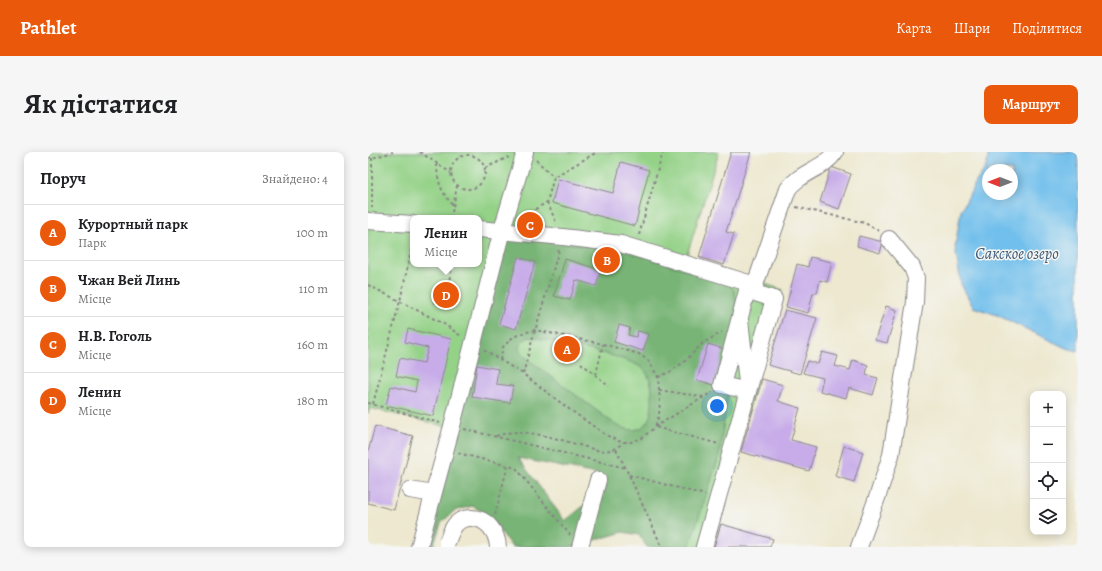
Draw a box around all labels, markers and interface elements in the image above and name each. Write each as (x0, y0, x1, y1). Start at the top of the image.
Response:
text: Pathlet (20, 15, 76, 41)
text: Карта (896, 19, 932, 38)
text: Шари (954, 19, 990, 38)
text: Поділитися (1012, 19, 1082, 38)
text: Як дістатися (24, 85, 178, 123)
button: Маршрут (984, 85, 1078, 124)
north arrow (982, 164, 1018, 200)
text: Поруч (40, 167, 86, 190)
text: Знайдено: 4 (262, 170, 328, 187)
pin: C (517, 210, 543, 240)
text: Курортный парк (78, 214, 188, 234)
popup (410, 215, 482, 267)
text: Ленин (424, 223, 468, 243)
text: A (49, 224, 57, 241)
text: 100 m (296, 224, 328, 241)
text: Парк (78, 234, 107, 251)
text: Місце (424, 243, 458, 260)
water label: Сакское озеро (975, 243, 1059, 265)
pin: B (594, 245, 620, 275)
text: Чжан Вей Линь (78, 270, 180, 290)
text: B (49, 280, 57, 297)
text: 110 m (299, 280, 328, 297)
pin: D (433, 280, 459, 310)
text: Місце (78, 290, 111, 307)
text: Н.В. Гоголь (78, 326, 152, 346)
pin: A (554, 334, 580, 364)
text: C (49, 336, 57, 353)
text: 160 m (297, 336, 328, 353)
text: Місце (78, 346, 111, 363)
text: Ленин (78, 382, 121, 402)
map controls (1030, 391, 1066, 535)
button: + (1030, 391, 1066, 427)
text: D (48, 392, 58, 409)
text: 180 m (297, 392, 328, 409)
your location (707, 396, 727, 416)
text: Місце (78, 402, 111, 419)
button: − (1030, 427, 1066, 463)
button: locate (1030, 463, 1066, 499)
button: layers (1030, 499, 1066, 535)

